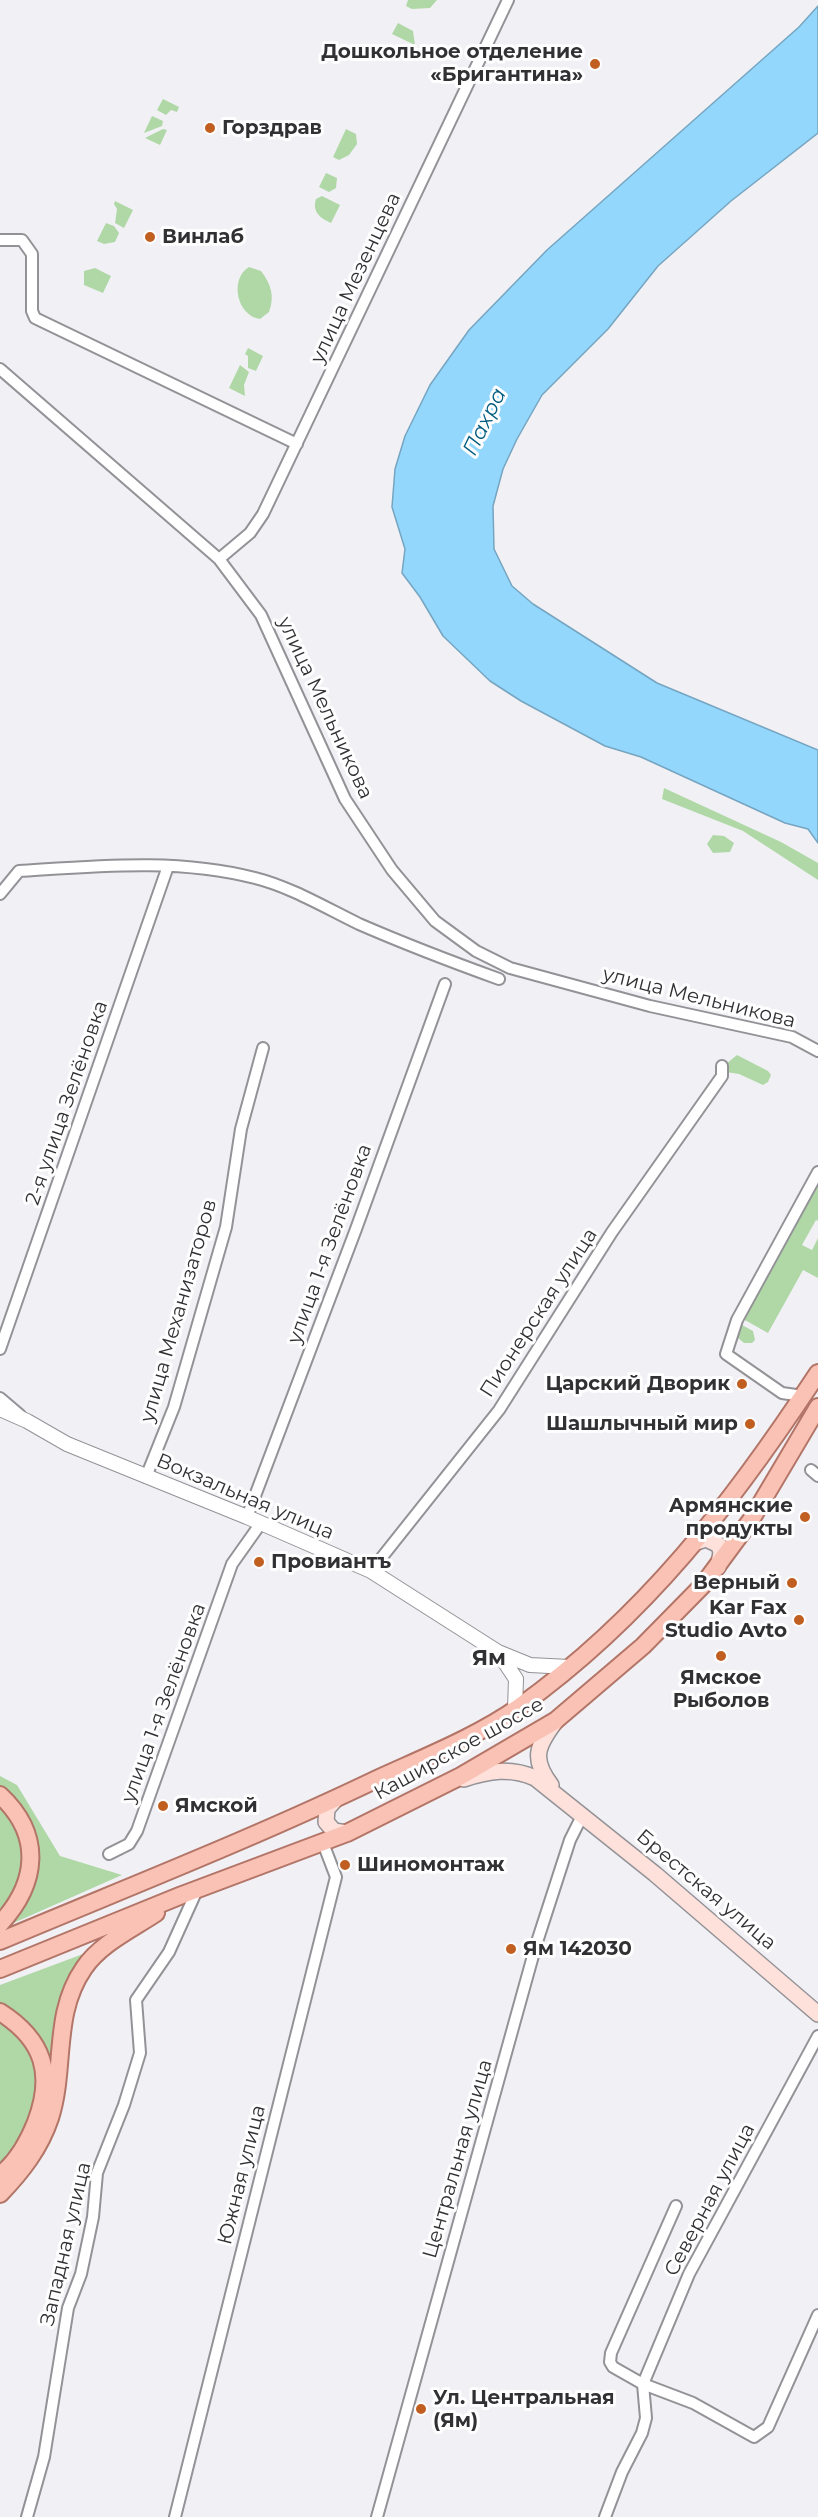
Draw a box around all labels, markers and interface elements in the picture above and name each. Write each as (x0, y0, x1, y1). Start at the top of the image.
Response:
place label: Дошкольное отделение «Бригантина» (321, 40, 583, 87)
marker: Дошкольное отделение «Бригантина» (588, 57, 602, 71)
place label: Горздрав (222, 116, 322, 140)
marker: Горздрав (203, 121, 217, 135)
street label: улица Мезенцева (306, 189, 406, 367)
place label: Винлаб (162, 225, 244, 249)
marker: Винлаб (143, 230, 157, 244)
water label: Пахра (458, 384, 512, 460)
street label: улица Мельникова (272, 613, 378, 803)
street label: улица Мельникова (600, 962, 798, 1034)
street label: 2-я улица Зелёновка (21, 998, 113, 1208)
street label: улица 1-я Зелёновка (283, 1141, 377, 1347)
street label: улица Механизаторов (136, 1197, 222, 1425)
street label: Пионерская улица (475, 1224, 603, 1402)
place label: Царский Дворик (545, 1372, 730, 1396)
marker: Царский Дворик (735, 1377, 749, 1391)
place label: Шашлычный мир (546, 1412, 738, 1436)
marker: Шашлычный мир (743, 1417, 757, 1431)
street label: Вокзальная улица (153, 1449, 337, 1545)
place label: Армянские продукты (669, 1494, 793, 1541)
marker: Армянские продукты (798, 1510, 812, 1524)
place label: Провиантъ (271, 1550, 391, 1574)
marker: Провиантъ (252, 1555, 266, 1569)
place label: Верный (693, 1571, 780, 1595)
marker: Верный (785, 1576, 799, 1590)
place label: Kar Fax Studio Avto (665, 1596, 787, 1643)
street label: улица 1-я Зелёновка (117, 1600, 211, 1806)
marker: Kar Fax Studio Avto (792, 1613, 806, 1627)
district label: Ям (472, 1646, 506, 1672)
marker: Ямское Рыболов (714, 1649, 728, 1663)
place label: Ямское Рыболов (673, 1666, 769, 1713)
street label: Каширское шоссе (370, 1692, 548, 1806)
place label: Ямской (175, 1794, 258, 1818)
marker: Ямской (156, 1799, 170, 1813)
street label: Брестская улица (631, 1825, 781, 1955)
place label: Шиномонтаж (357, 1853, 504, 1877)
marker: Шиномонтаж (338, 1858, 352, 1872)
place label: Ям 142030 (523, 1937, 632, 1961)
marker: Ям 142030 (504, 1942, 518, 1956)
street label: Центральная улица (418, 2057, 498, 2261)
street label: Южная улица (213, 2103, 271, 2247)
street label: Северная улица (660, 2120, 760, 2280)
street label: Западная улица (36, 2160, 96, 2328)
place label: Ул. Центральная (Ям) (433, 2386, 615, 2433)
marker: Ул. Центральная (Ям) (414, 2402, 428, 2416)

